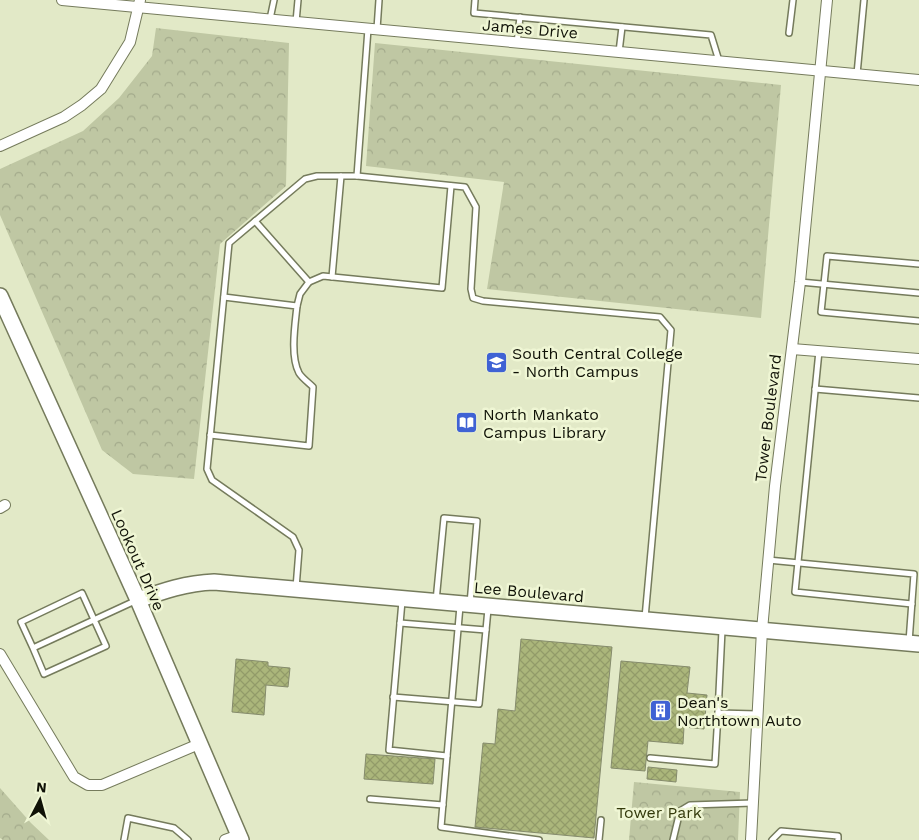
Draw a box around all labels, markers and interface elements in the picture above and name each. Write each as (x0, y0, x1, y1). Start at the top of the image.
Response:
street label: James Drive (481, 15, 579, 43)
place label: South Central College - North Campus (512, 344, 683, 381)
school or university icon: South Central College - North Campus (484, 350, 508, 374)
street label: Tower Boulevard (751, 353, 785, 483)
place label: North Mankato Campus Library (483, 405, 607, 442)
library icon: North Mankato Campus Library (455, 411, 479, 435)
street label: Lookout Drive (107, 506, 169, 614)
street label: Lee Boulevard (473, 578, 585, 606)
place label: Dean's Northtown Auto (677, 693, 802, 730)
building icon: Dean's Northtown Auto (649, 699, 673, 723)
north arrow (15, 775, 65, 825)
text: N (35, 779, 47, 796)
park label: Tower Park (616, 803, 702, 822)

